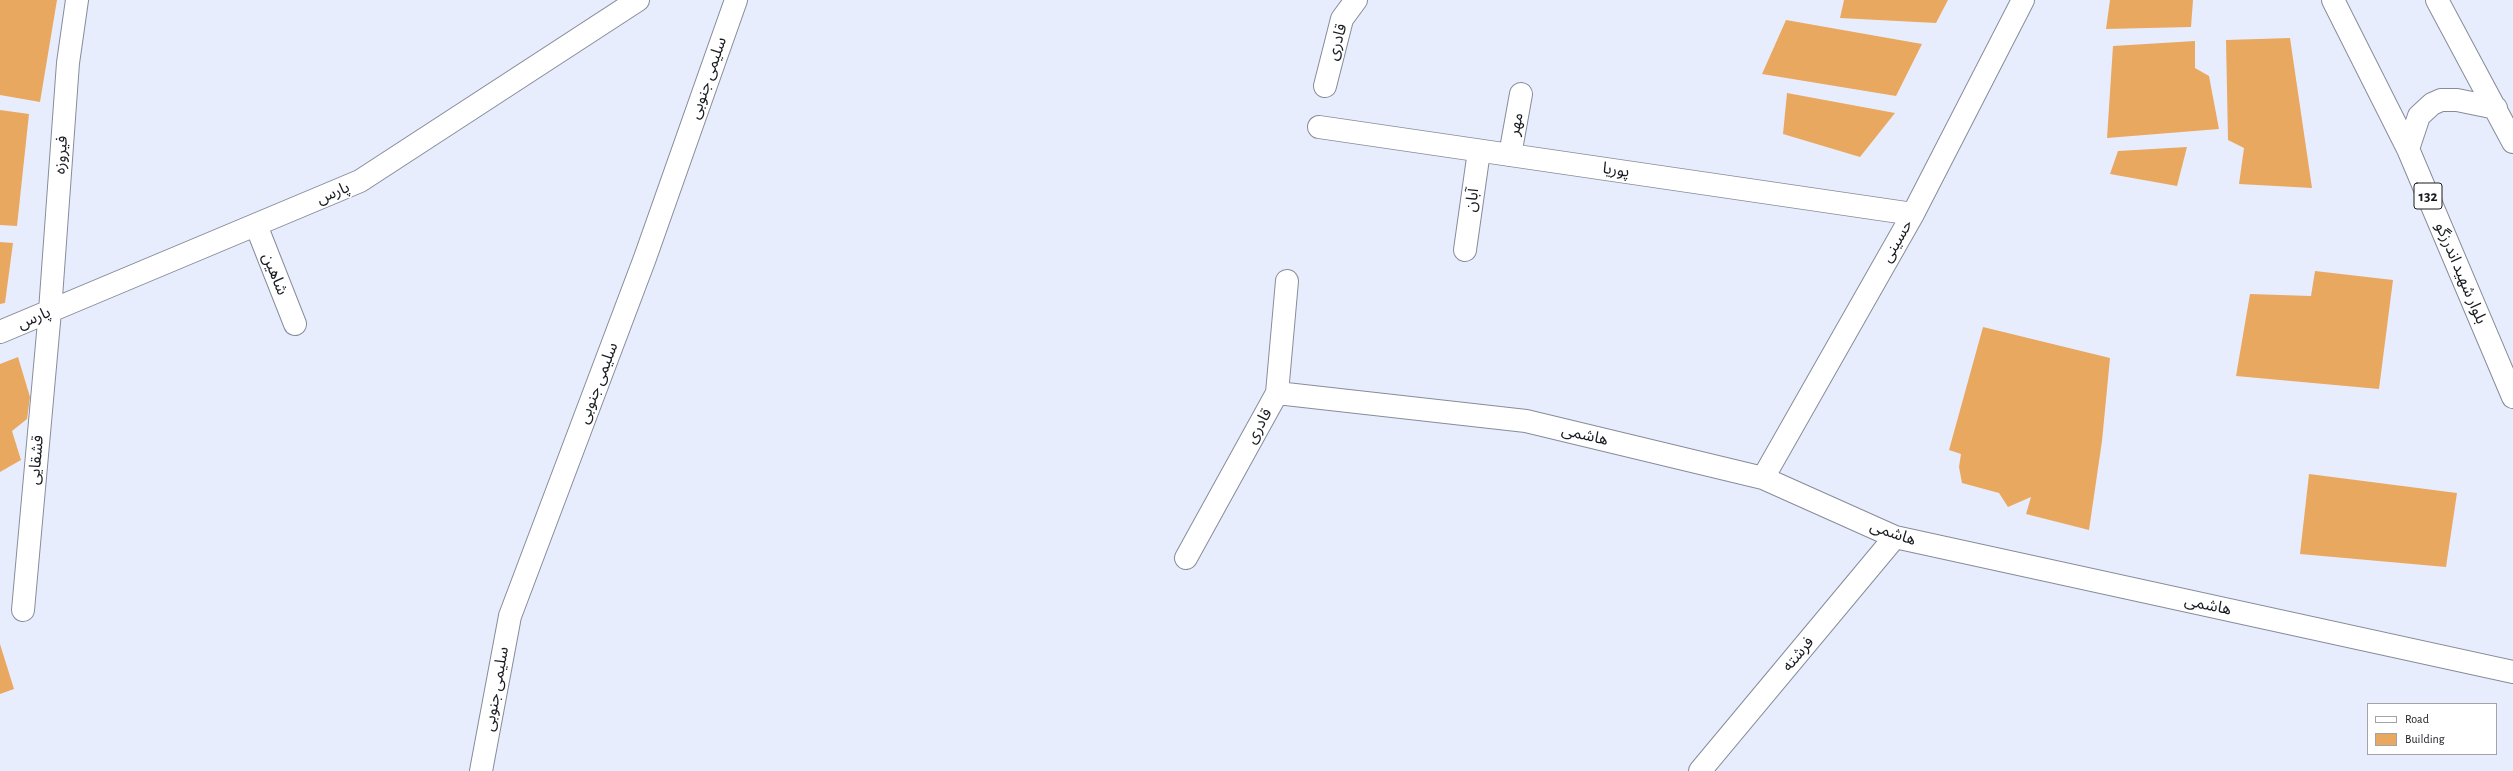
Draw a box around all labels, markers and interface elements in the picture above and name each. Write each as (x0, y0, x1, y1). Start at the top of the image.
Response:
street label: قادری (1323, 21, 1351, 63)
street label: سلیمی جنوبی (685, 34, 731, 122)
street label: مهر (1504, 111, 1528, 137)
street label: فیروزه (50, 135, 72, 175)
street label: پوریا (1601, 159, 1631, 181)
street label: پارس (314, 177, 352, 209)
road number: 132 (2414, 183, 2442, 209)
street label: آبان (1461, 187, 1483, 213)
street label: حسینی (1877, 216, 1917, 266)
street label: بلوار شهید اندرزگو (2431, 219, 2491, 327)
street label: شاهین (258, 250, 292, 298)
street label: پارس (15, 302, 53, 334)
street label: سلیمی جنوبی (574, 340, 622, 426)
street label: قادری (1242, 405, 1276, 447)
street label: هاشمی (1560, 420, 1610, 450)
street label: قشقایی (24, 434, 48, 486)
street label: هاشمی (1867, 516, 1919, 550)
street label: هاشمی (2183, 591, 2233, 619)
street label: فرشته (1778, 633, 1818, 675)
street label: سلیمی جنوبی (479, 645, 513, 733)
legend (2367, 703, 2497, 755)
text: Road (2405, 713, 2429, 725)
text: Building (2405, 733, 2445, 745)

